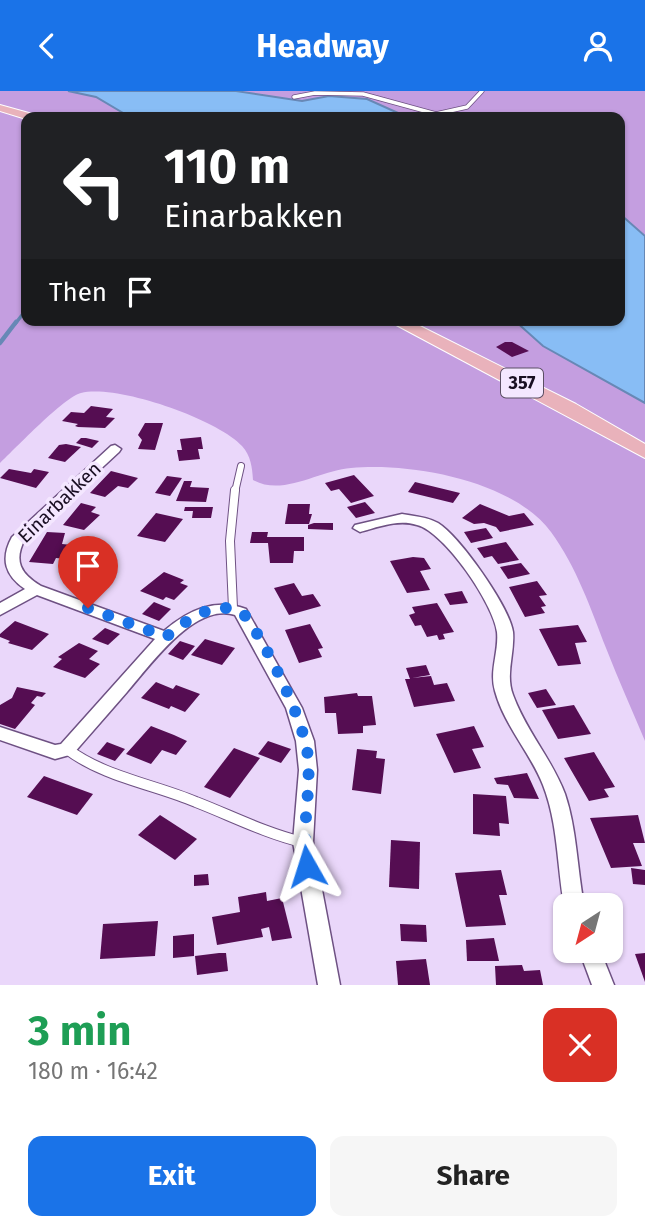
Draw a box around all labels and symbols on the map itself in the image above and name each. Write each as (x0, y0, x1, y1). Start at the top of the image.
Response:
road number: 357 (501, 369, 543, 397)
street label: Einarbakken (13, 457, 106, 548)
pin (58, 536, 118, 608)
position arrow (270, 829, 344, 903)
north arrow (553, 893, 623, 963)

